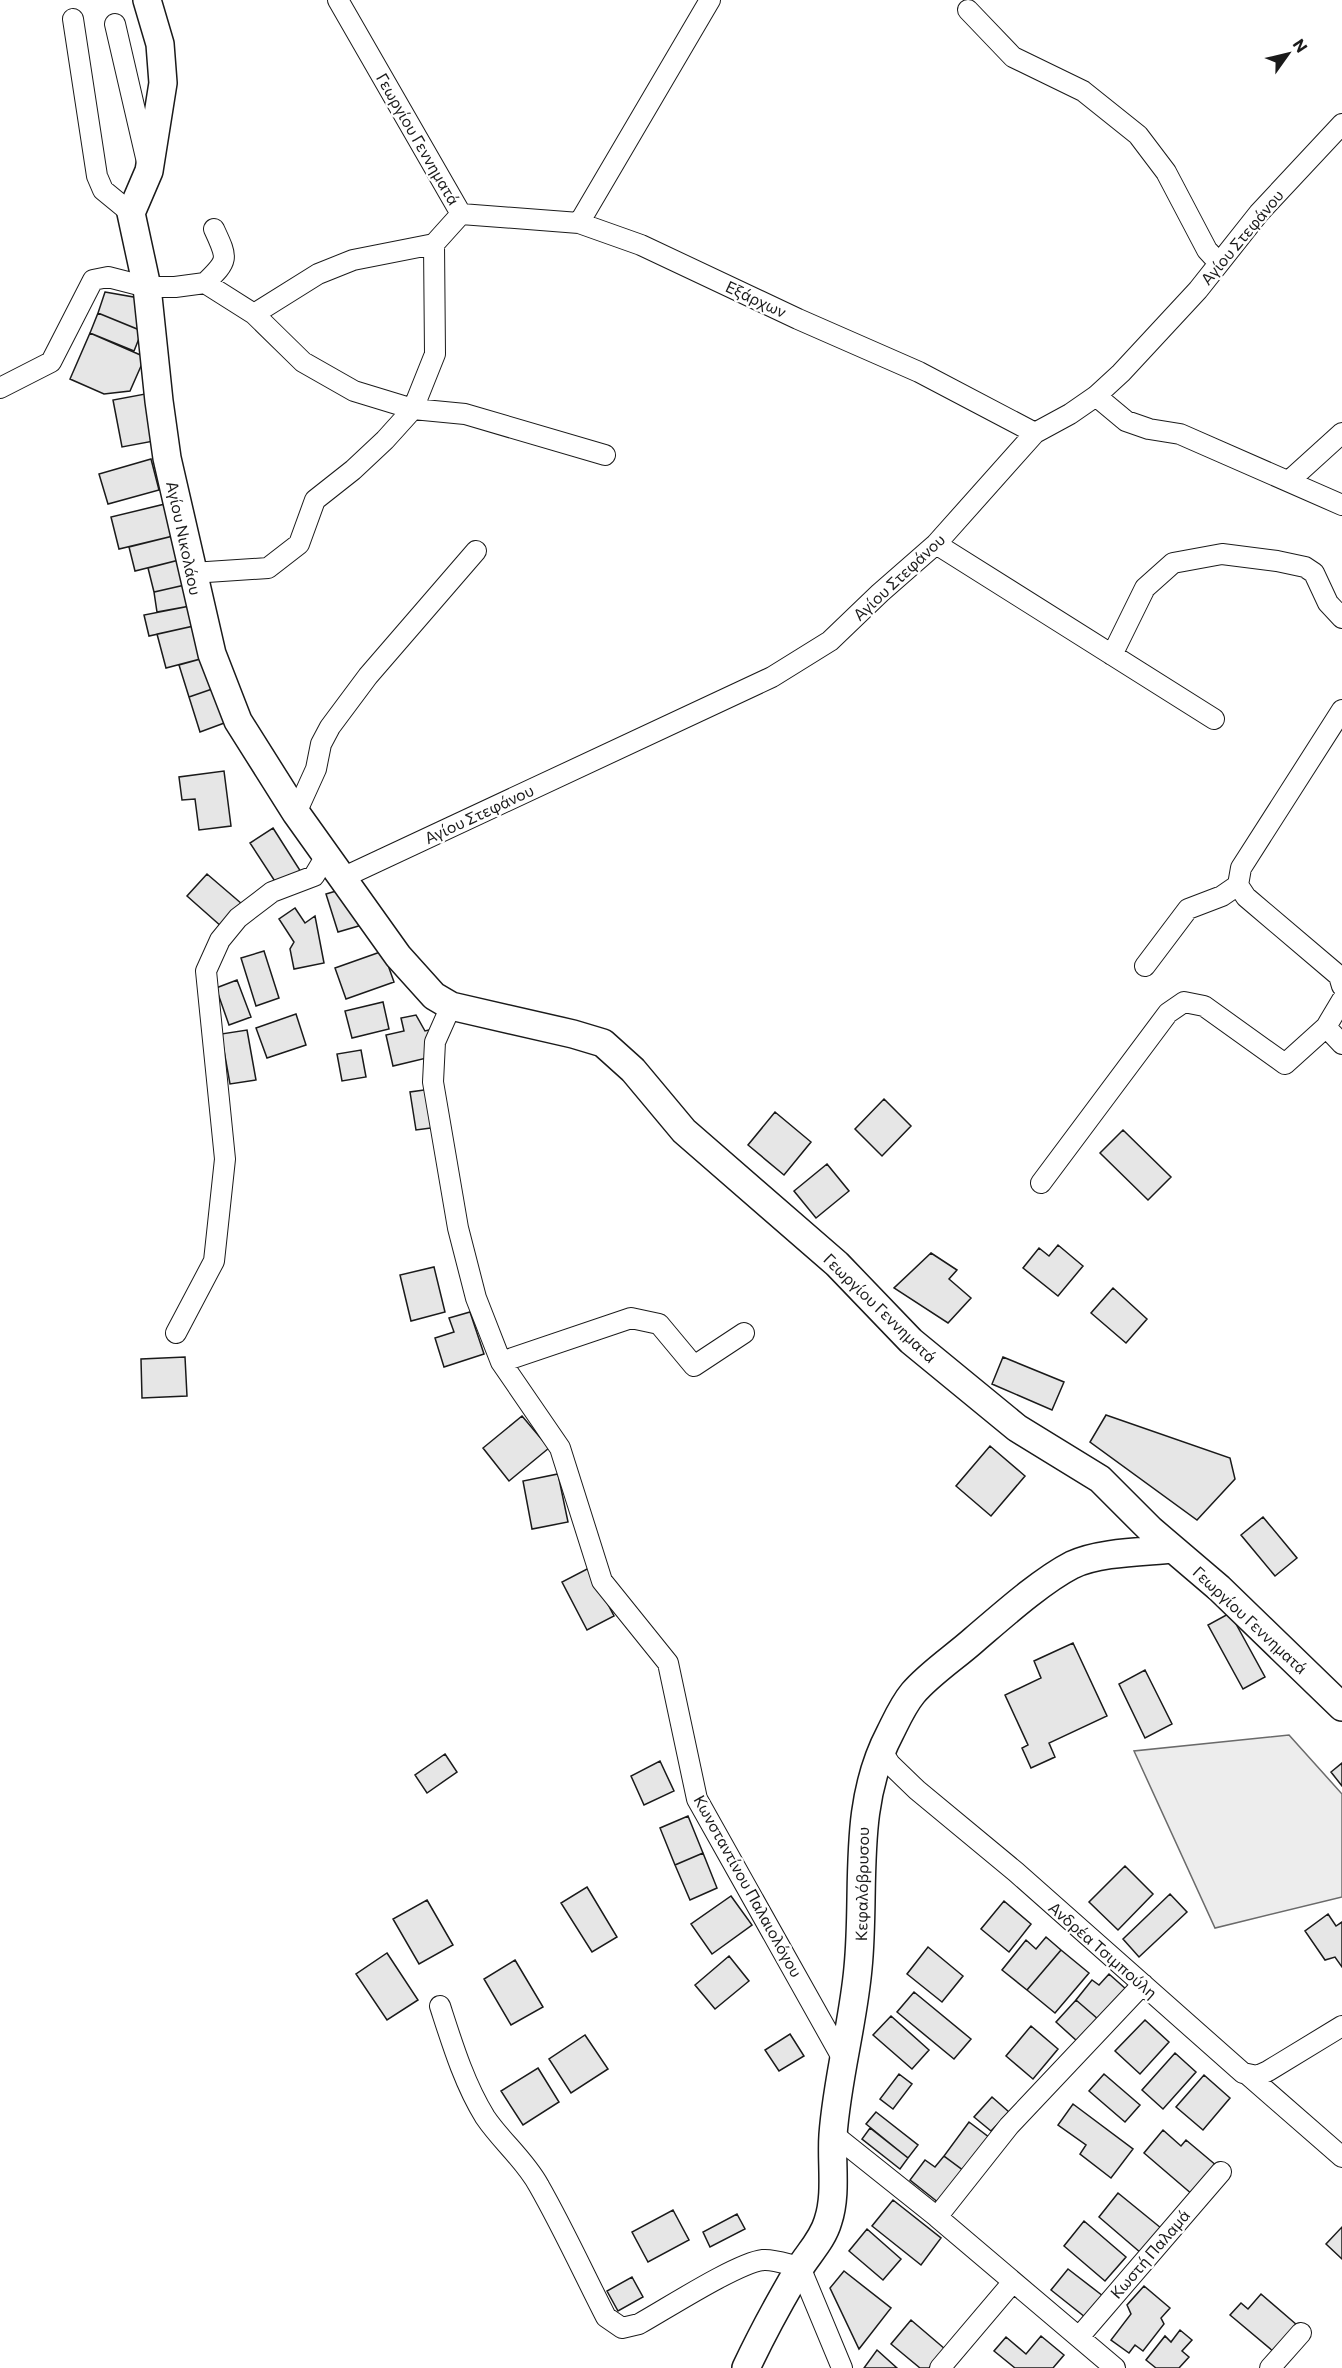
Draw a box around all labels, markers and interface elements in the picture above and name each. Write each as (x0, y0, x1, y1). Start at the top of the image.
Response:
north arrow (1258, 24, 1318, 84)
text: N (1290, 35, 1312, 56)
street label: Γεωργίου Γεννηματά (373, 69, 464, 208)
street label: Αγίου Στεφάνου (1196, 185, 1287, 288)
street label: Εξάρχων (723, 276, 790, 321)
street label: Αγίου Νικολάου (163, 479, 206, 597)
street label: Αγίου Στεφάνου (849, 529, 948, 624)
street label: Αγίου Στεφάνου (421, 780, 536, 847)
street label: Γεωργίου Γεννηματά (820, 1249, 941, 1366)
street label: Γεωργίου Γεννηματά (1189, 1562, 1311, 1677)
street label: Κωνσταντίνου Παλαιολόγου (690, 1791, 806, 1980)
street label: Κεφαλόβρυσου (851, 1827, 872, 1941)
street label: Ανδρέα Τσιμπούλη (1045, 1897, 1161, 2002)
street label: Κωστή Παλαμά (1106, 2205, 1193, 2302)

